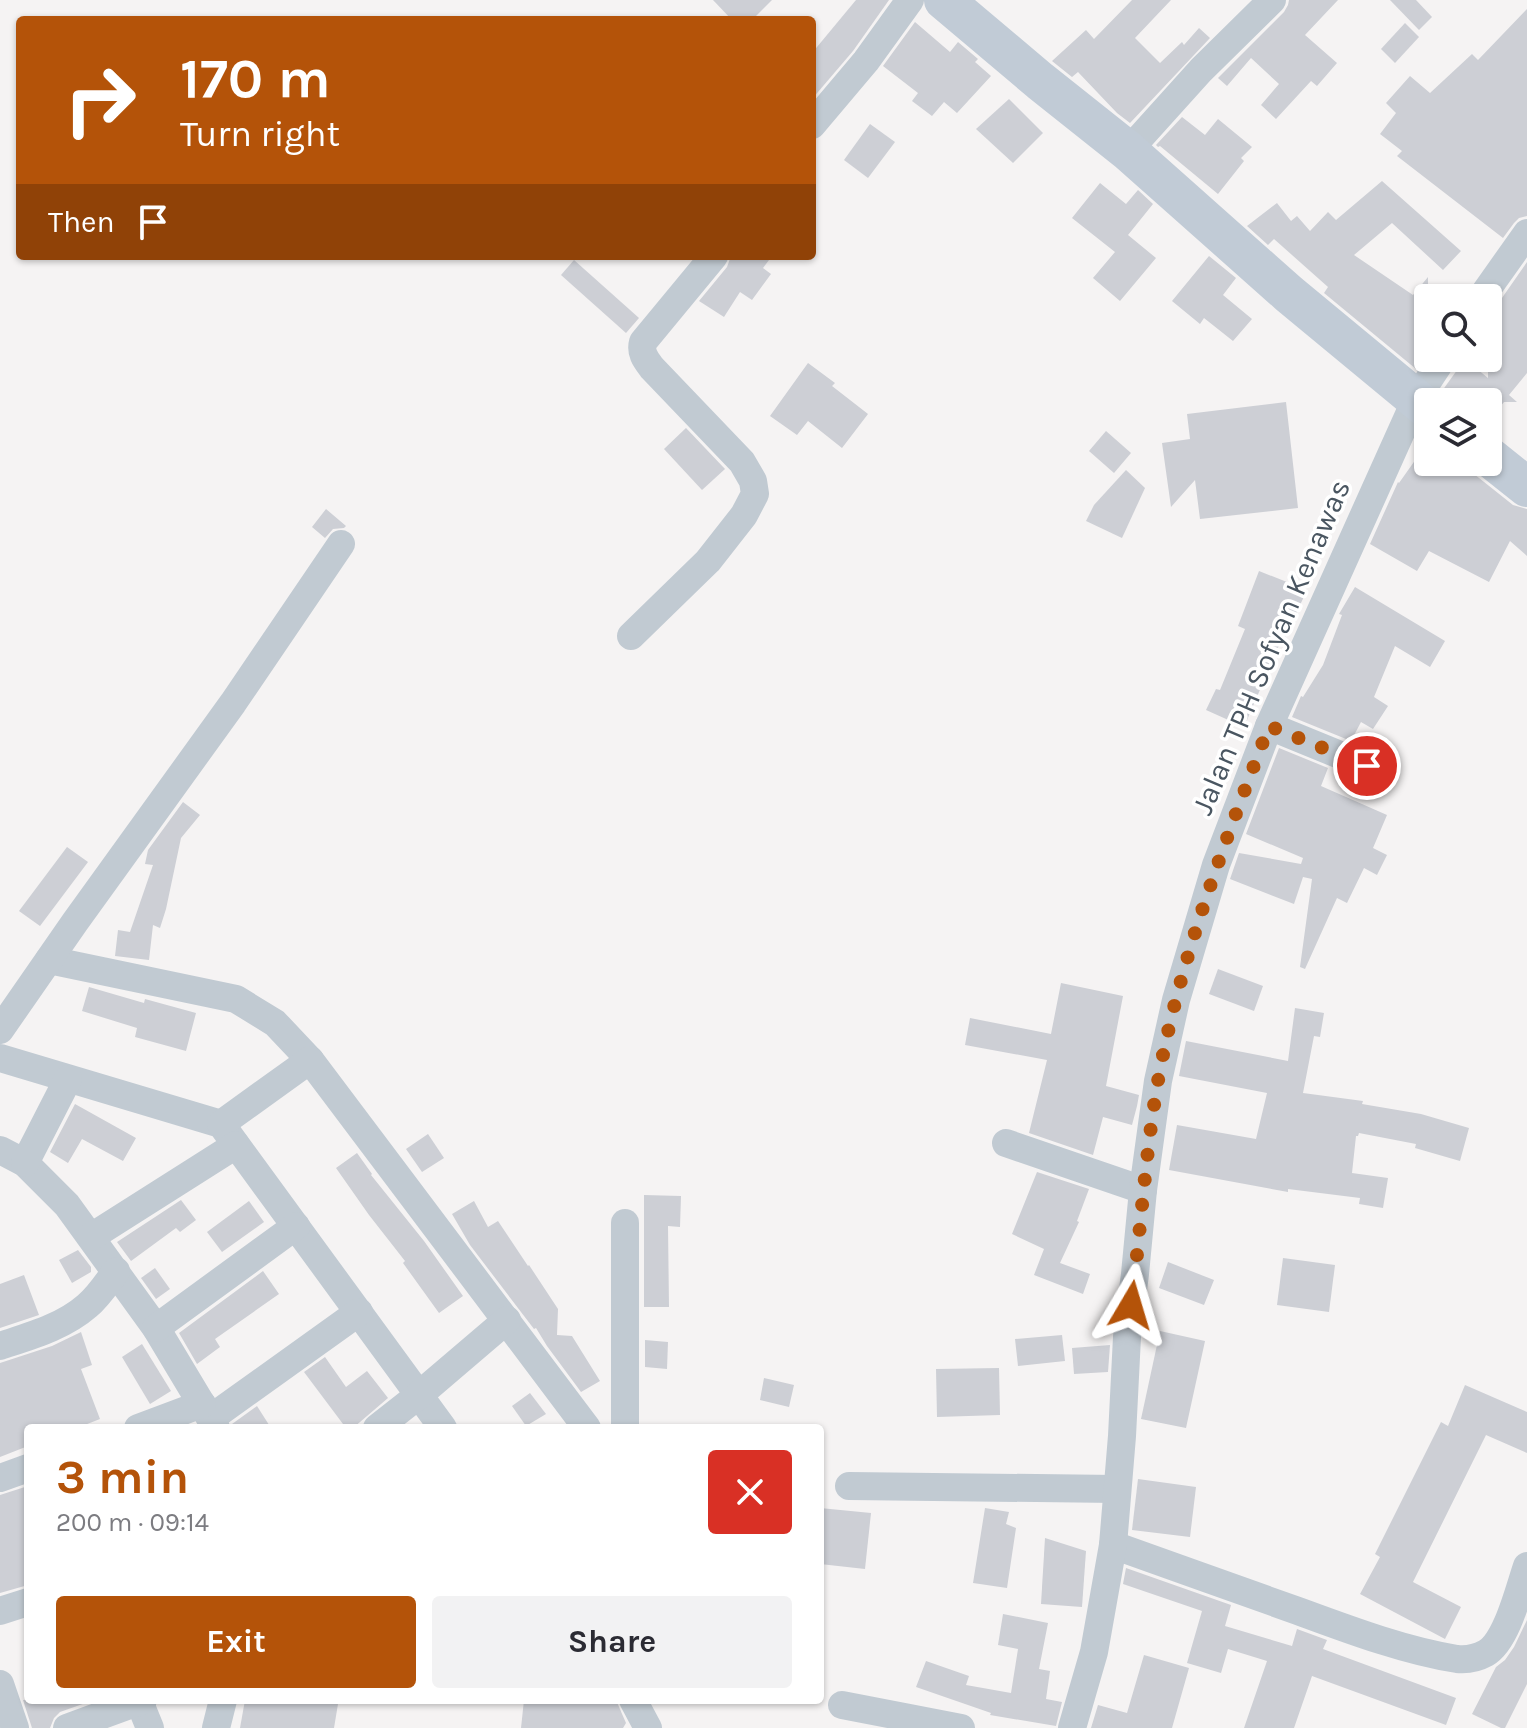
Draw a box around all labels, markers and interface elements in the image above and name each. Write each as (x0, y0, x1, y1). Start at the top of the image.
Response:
text: 170 m (180, 46, 331, 111)
icon: right (48, 48, 152, 152)
text: Turn right (180, 113, 340, 155)
icon: arrive (131, 200, 175, 244)
text: Then (48, 204, 115, 240)
map controls (1414, 284, 1502, 476)
button: search (1414, 284, 1502, 372)
button: layers (1414, 388, 1502, 476)
street label: Jalan TPH Sofyan Kenawas (1184, 474, 1358, 820)
pin (1333, 732, 1401, 800)
icon: arrive (1345, 744, 1389, 788)
position arrow (1089, 1263, 1173, 1347)
text: 3 min (56, 1449, 189, 1505)
button: close (708, 1450, 792, 1534)
text: 200 m · 09:14 (56, 1507, 209, 1538)
button: Exit (56, 1596, 416, 1688)
button: Share (432, 1596, 792, 1688)

